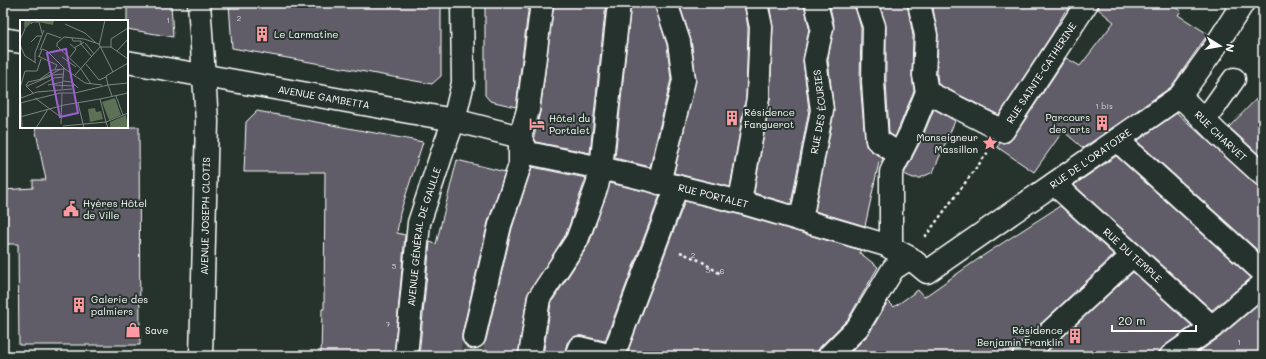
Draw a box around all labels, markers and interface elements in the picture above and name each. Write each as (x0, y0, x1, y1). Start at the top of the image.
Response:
house number: 2 (237, 13, 241, 23)
house number: 1 (166, 15, 170, 25)
street label: RUE SAINTE-CATHERINE (1003, 19, 1080, 126)
inset map (20, 20, 128, 128)
building icon: Le Larmatine (253, 25, 271, 43)
north arrow (1200, 26, 1240, 66)
place label: Le Larmatine (274, 27, 339, 41)
text: N (1222, 42, 1238, 54)
street label: RUE DES ÉCURIES (807, 68, 829, 155)
street label: AVENUE GAMBETTA (277, 82, 371, 112)
house number: 1 bis (1095, 101, 1113, 111)
place label: Résidence Fanguerot (744, 105, 795, 131)
street label: RUE CHARVET (1192, 108, 1250, 164)
building icon: Résidence Fanguerot (723, 109, 741, 127)
place label: Parcours des arts (1045, 110, 1090, 136)
place label: Hôtel du Portalet (549, 111, 590, 137)
building icon: Parcours des arts (1093, 114, 1111, 132)
hotel icon: Hôtel du Portalet (528, 115, 546, 133)
street label: RUE DE L'ORATOIRE (1047, 125, 1134, 192)
place label: Monseigneur Massillon (916, 130, 978, 156)
place icon: Monseigneur Massillon (981, 134, 999, 152)
street label: AVENUE JOSEPH CLOTIS (197, 157, 213, 275)
street label: AVENUE GÉNÉRAL DE GAULLE (404, 165, 444, 307)
street label: RUE PORTALET (677, 180, 750, 211)
place label: Hyères Hôtel de Ville (83, 196, 147, 222)
public building icon: Hyères Hôtel de Ville (62, 200, 80, 218)
street label: RUE DU TEMPLE (1100, 225, 1165, 286)
house number: 2 (691, 250, 695, 260)
house number: 5 (392, 261, 397, 271)
house number: 5 (706, 265, 711, 275)
house number: 6 (720, 266, 725, 276)
place label: Galerie des palmiers (91, 292, 148, 318)
building icon: Galerie des palmiers (70, 296, 88, 314)
scale bar (1112, 307, 1196, 333)
text: 20 m (1118, 312, 1146, 328)
house number: 7 (386, 319, 391, 329)
shop icon: Save (124, 321, 142, 339)
place label: Save (145, 323, 168, 337)
place label: Résidence Benjamin Franklin (977, 323, 1063, 349)
building icon: Résidence Benjamin Franklin (1066, 327, 1084, 345)
house number: 1 (1237, 337, 1241, 347)

